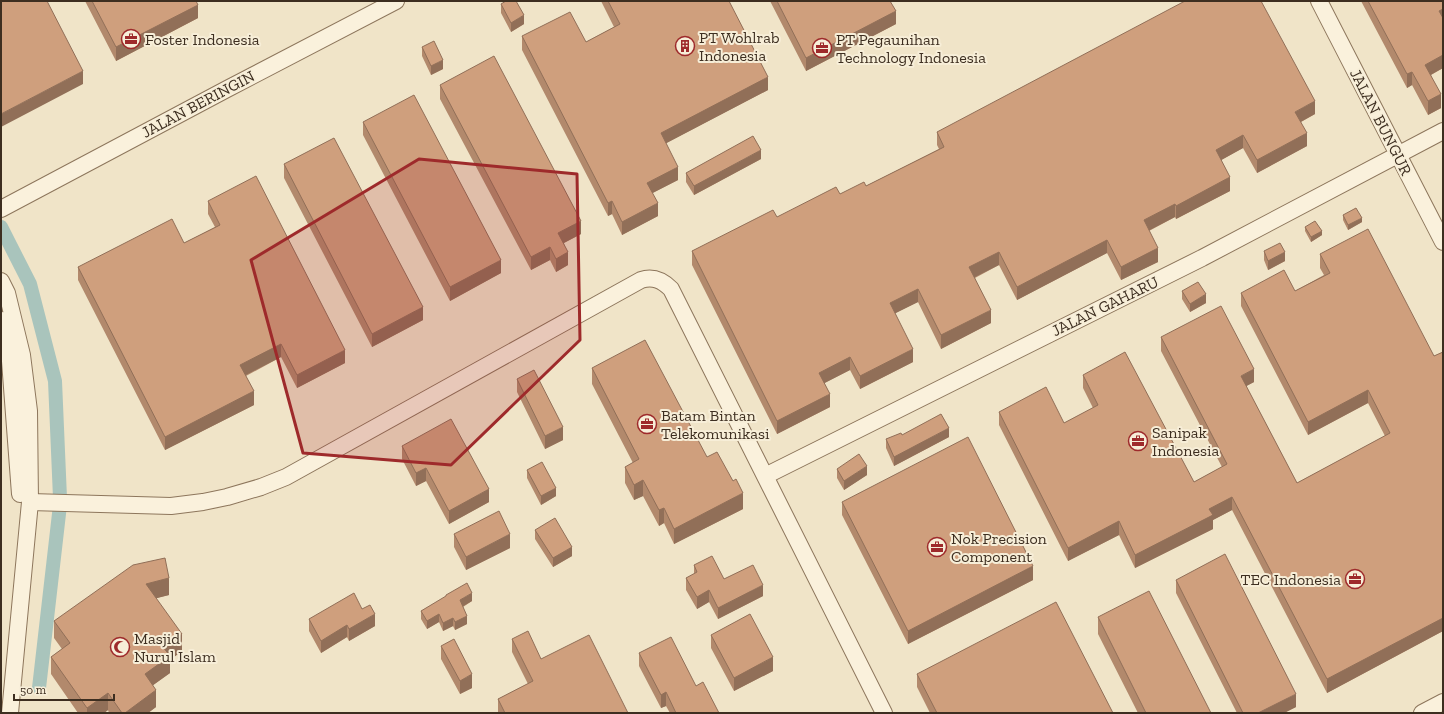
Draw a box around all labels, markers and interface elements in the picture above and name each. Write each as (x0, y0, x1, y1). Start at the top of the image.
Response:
office icon: Foster Indonesia (120, 28, 142, 50)
place label: PT Wohlrab Indonesia (699, 28, 780, 65)
place label: Foster Indonesia (145, 30, 260, 49)
place label: PT Pegaunihan Technology Indonesia (836, 30, 986, 67)
building icon: PT Wohlrab Indonesia (674, 35, 696, 57)
office icon: PT Pegaunihan Technology Indonesia (811, 37, 833, 59)
street label: JALAN BERINGIN (138, 66, 258, 142)
street label: JALAN BUNGUR (1346, 66, 1416, 178)
street label: JALAN GAHARU (1048, 272, 1162, 340)
place label: Batam Bintan Telekomunikasi (661, 406, 770, 443)
office icon: Batam Bintan Telekomunikasi (636, 413, 658, 435)
place label: Sanipak Indonesia (1152, 423, 1219, 460)
office icon: Sanipak Indonesia (1127, 430, 1149, 452)
place label: Nok Precision Component (951, 529, 1048, 566)
office icon: Nok Precision Component (926, 536, 948, 558)
office icon: TEC Indonesia (1344, 568, 1366, 590)
place label: TEC Indonesia (1240, 570, 1341, 589)
place label: Masjid Nurul Islam (134, 629, 216, 666)
mosque icon: Masjid Nurul Islam (109, 636, 131, 658)
scale bar (14, 676, 114, 702)
text: 50 m (20, 683, 47, 697)

